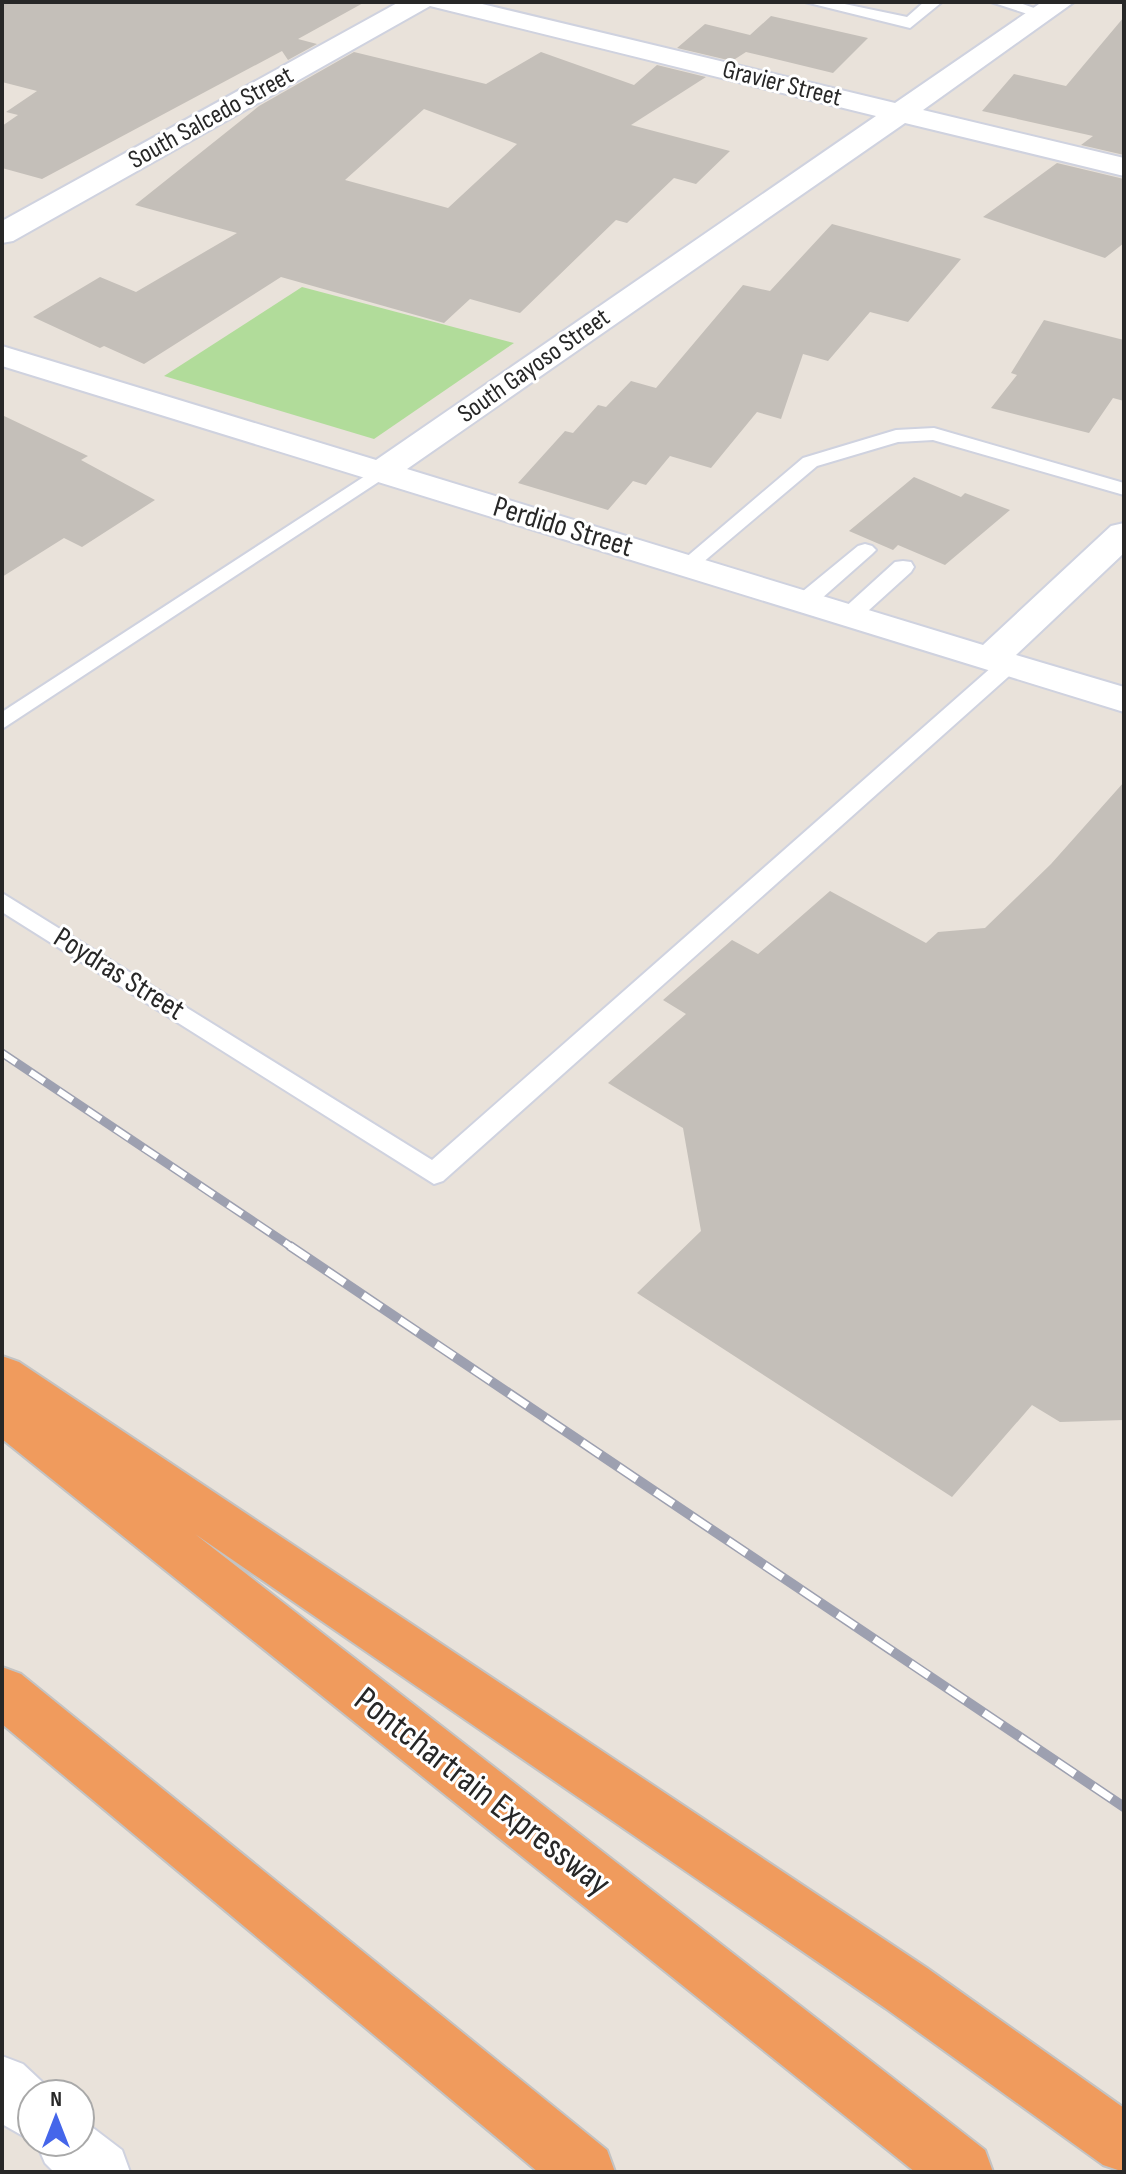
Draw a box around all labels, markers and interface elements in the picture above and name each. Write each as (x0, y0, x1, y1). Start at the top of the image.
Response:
street label: Gravier Street (719, 54, 845, 114)
street label: South Salcedo Street (123, 60, 299, 176)
street label: South Gayoso Street (452, 302, 616, 430)
street label: Perdido Street (489, 489, 637, 565)
street label: Poydras Street (47, 920, 191, 1028)
street label: Pontchartrain Expressway (345, 1679, 619, 1906)
north arrow (16, 2078, 96, 2158)
text: N (50, 2086, 62, 2113)

